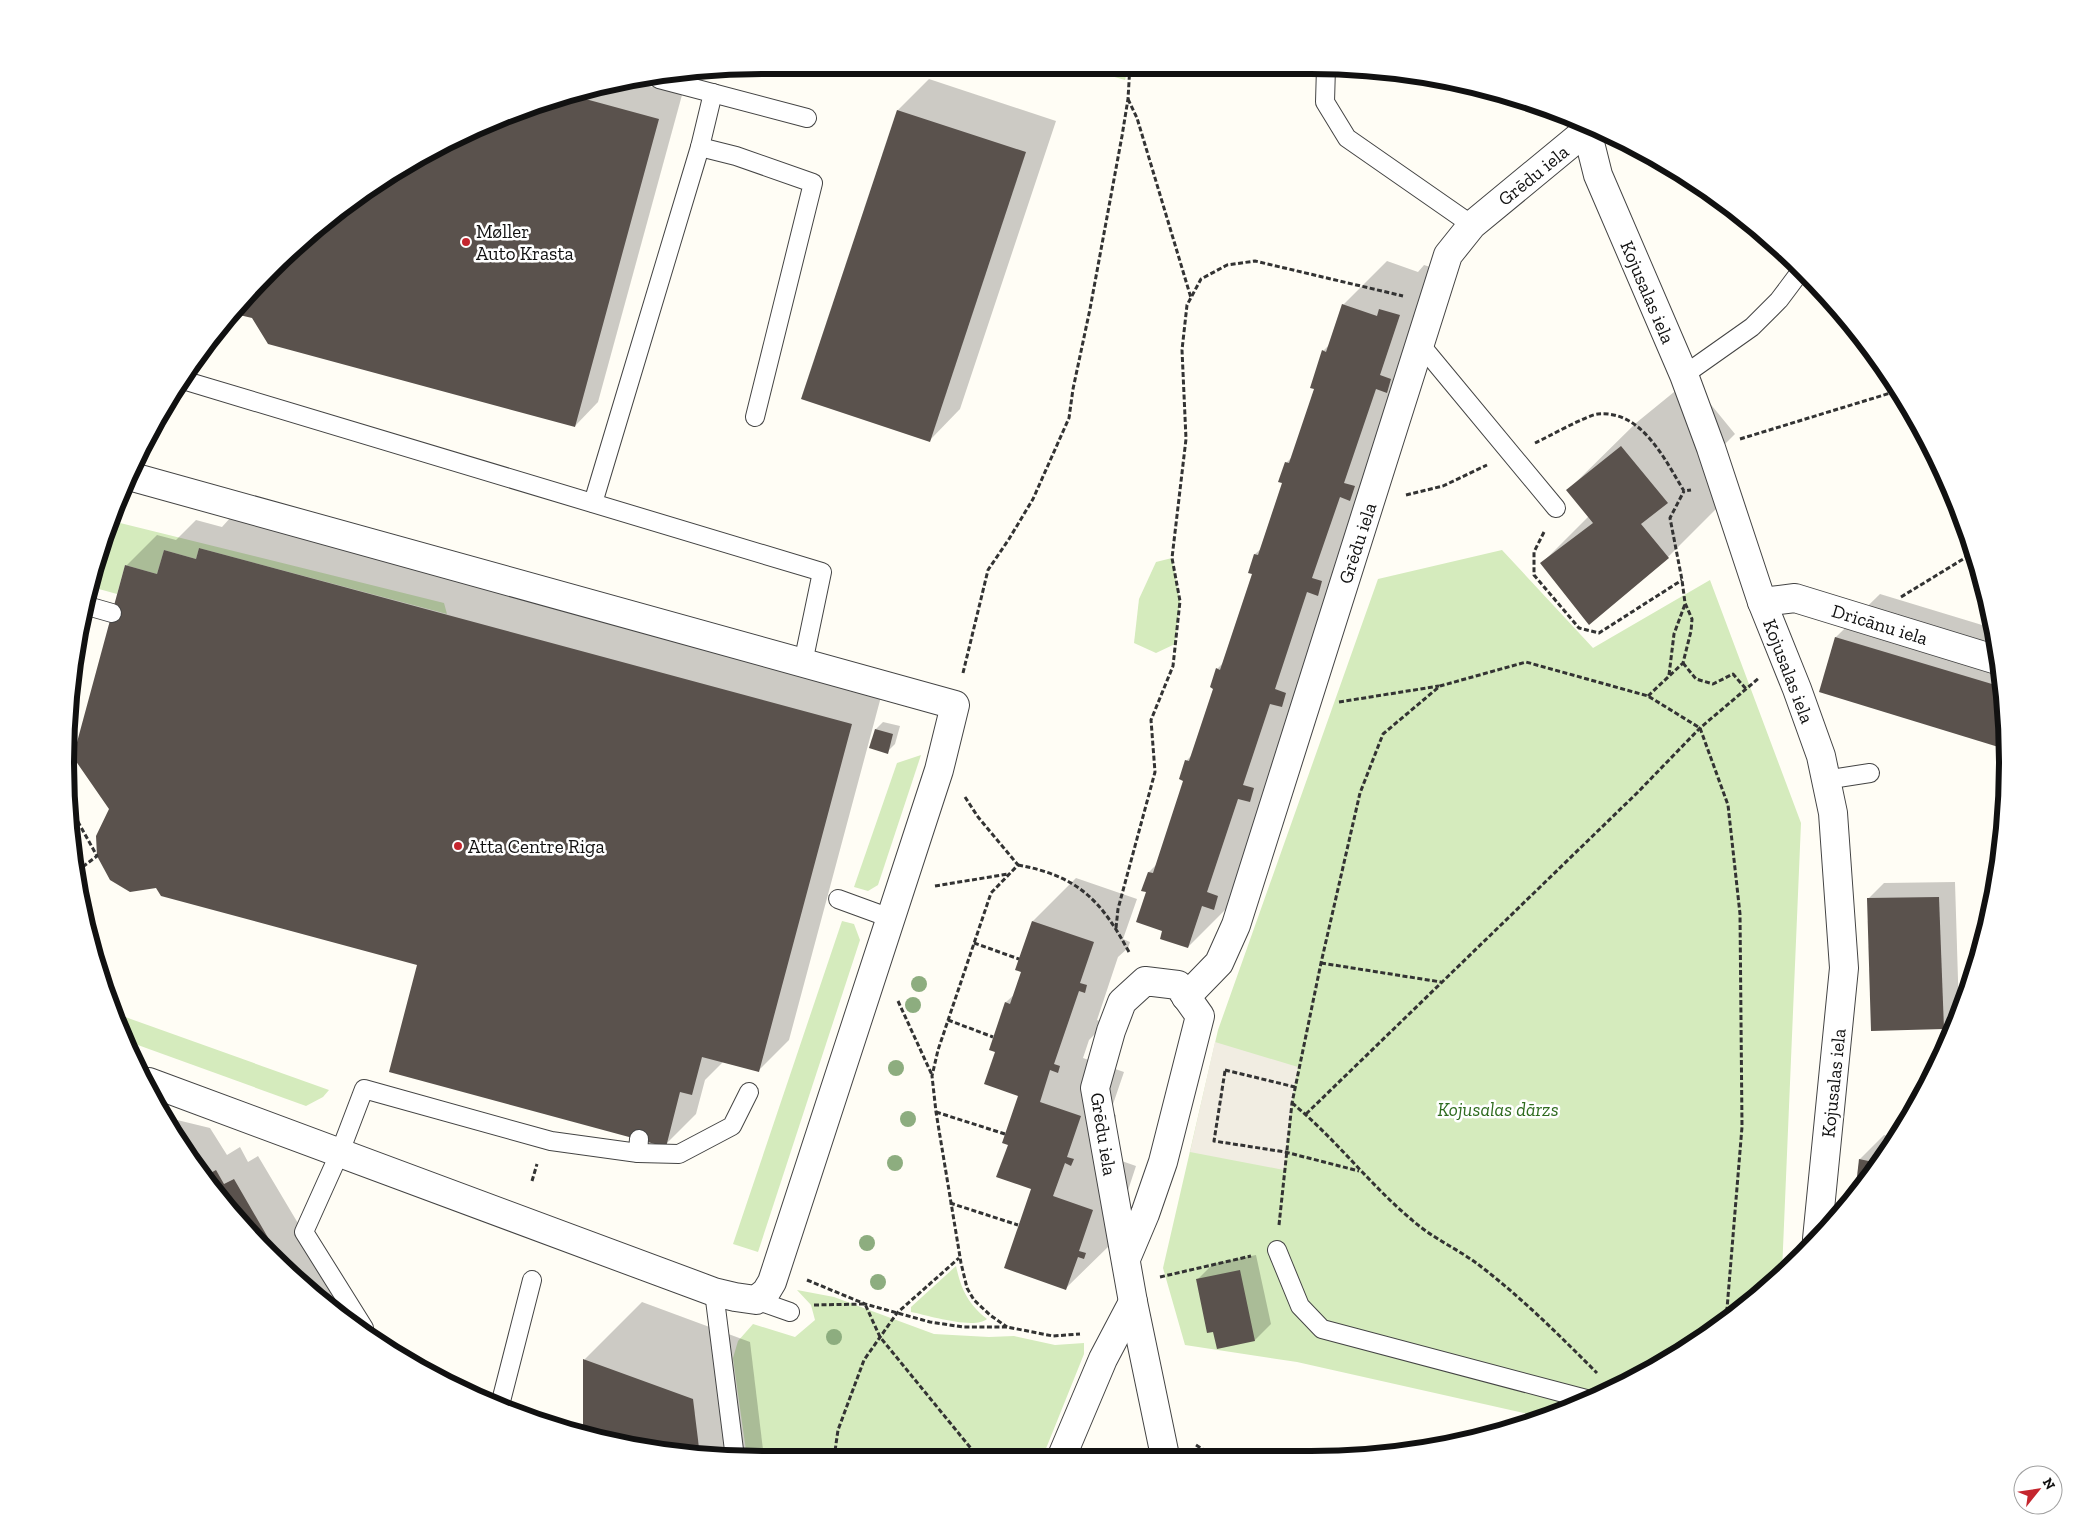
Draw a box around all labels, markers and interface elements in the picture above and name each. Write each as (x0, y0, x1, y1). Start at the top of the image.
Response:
street label: Grēdu iela (1493, 140, 1573, 211)
place label: Møller Auto Krasta (476, 220, 574, 265)
marker: Møller Auto Krasta (460, 236, 472, 248)
street label: Kojusalas iela (1615, 237, 1680, 347)
street label: Grēdu iela (1334, 500, 1381, 587)
street label: Dricānu iela (1829, 599, 1931, 650)
street label: Kojusalas iela (1758, 616, 1819, 727)
place label: Atta Centre Riga (468, 835, 605, 858)
marker: Atta Centre Riga (452, 840, 464, 852)
street label: Kojusalas iela (1816, 1027, 1851, 1139)
street label: Grēdu iela (1086, 1091, 1121, 1177)
park label: Kojusalas dārzs (1437, 1098, 1559, 1121)
north arrow (2013, 1465, 2063, 1515)
text: N (2039, 1475, 2059, 1493)

